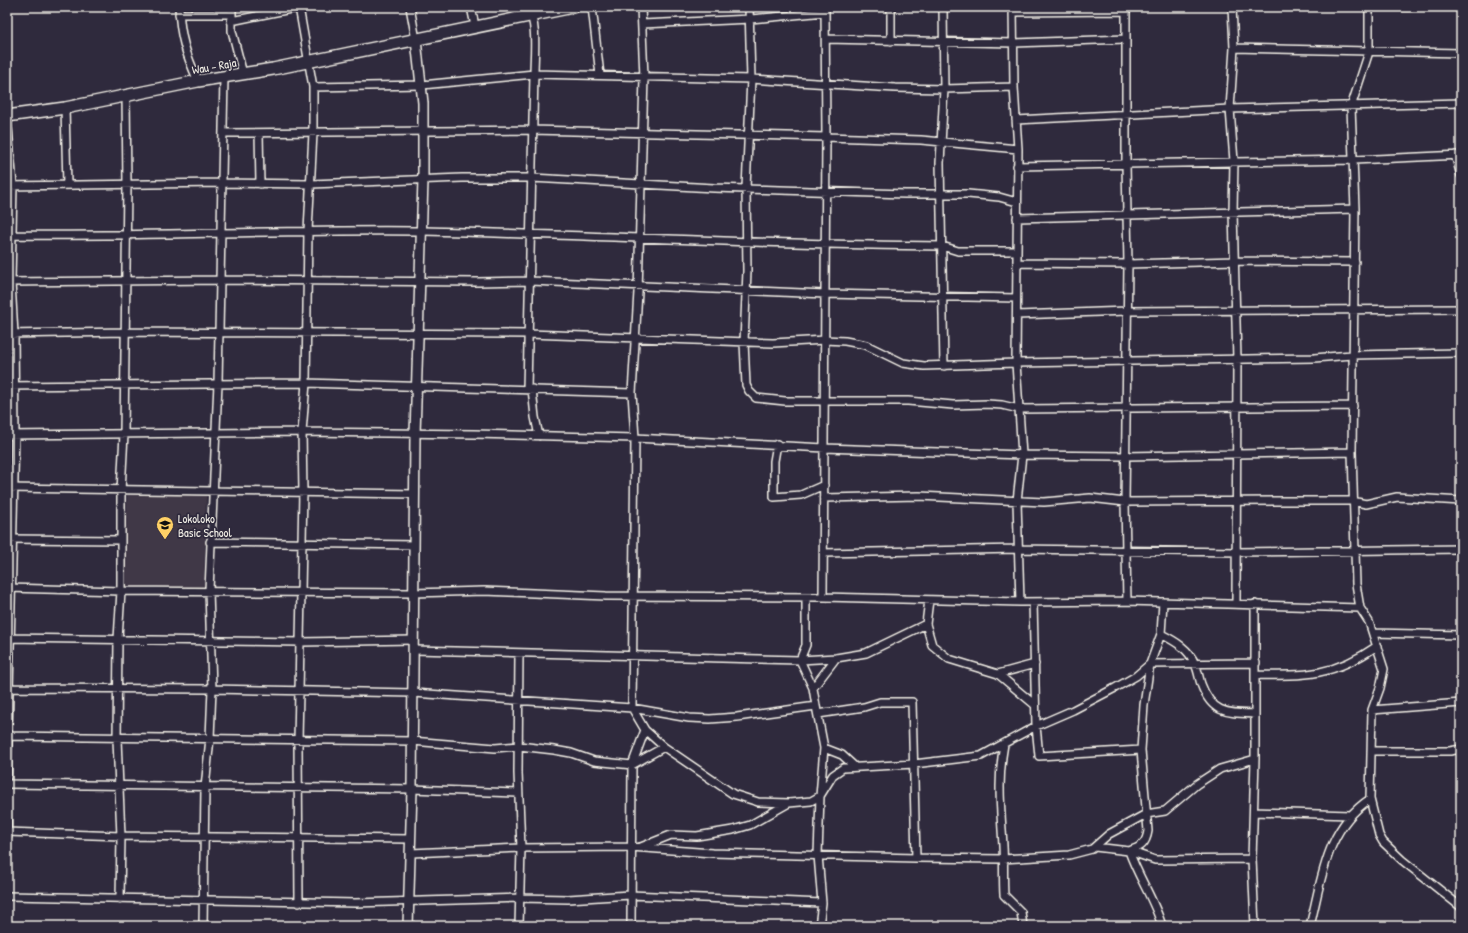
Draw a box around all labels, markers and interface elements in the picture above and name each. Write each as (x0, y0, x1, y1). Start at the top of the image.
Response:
street label: Wau - Raja (190, 54, 238, 78)
place label: Lokoloko Basic School (178, 510, 232, 541)
school or university icon: Lokoloko Basic School (155, 515, 175, 540)

